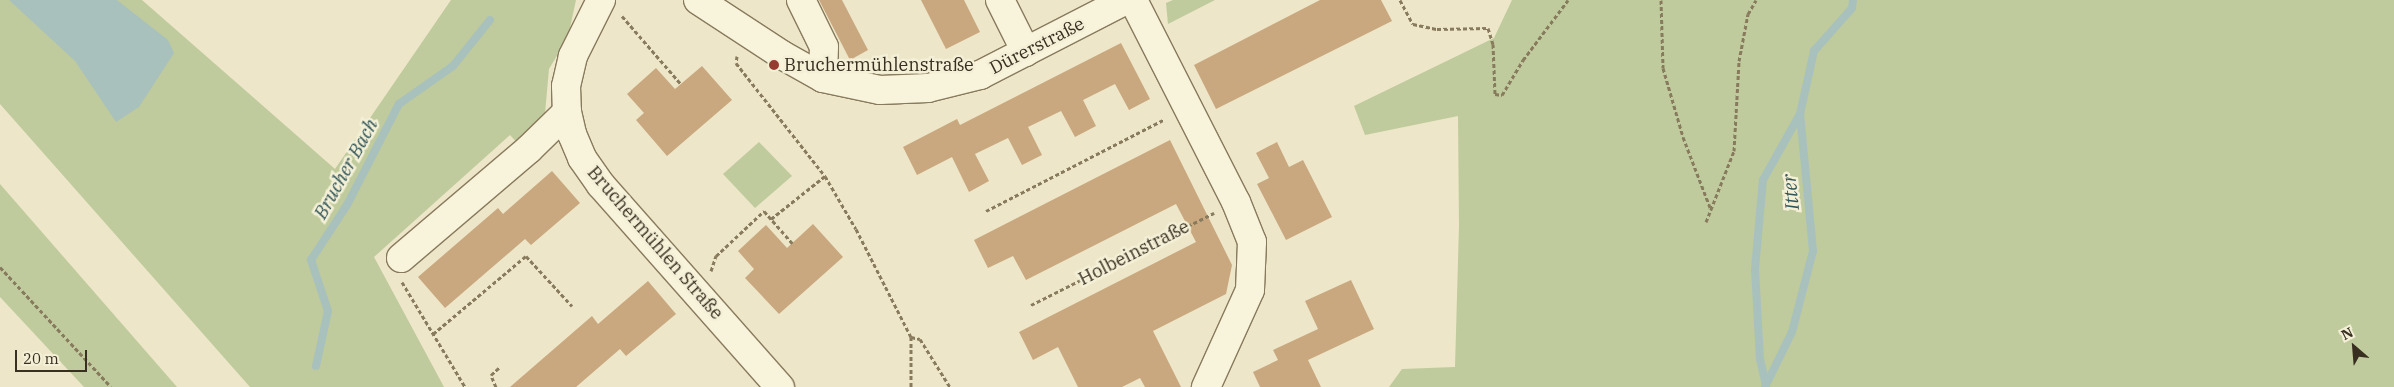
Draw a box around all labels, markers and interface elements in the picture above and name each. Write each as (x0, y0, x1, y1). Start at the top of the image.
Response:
street label: Dürerstraße (986, 13, 1088, 79)
place label: Bruchermühlenstraße (784, 54, 974, 76)
marker: Bruchermühlenstraße (768, 59, 780, 71)
water label: Brucher Bach (309, 115, 383, 223)
street label: Bruchermühlen Straße (583, 162, 727, 324)
water label: Itter (1778, 173, 1804, 211)
street label: Holbeinstraße (1075, 216, 1193, 290)
north arrow (2329, 322, 2379, 372)
text: N (2338, 323, 2356, 344)
scale bar (18, 340, 90, 372)
text: 20 m (23, 349, 59, 368)

